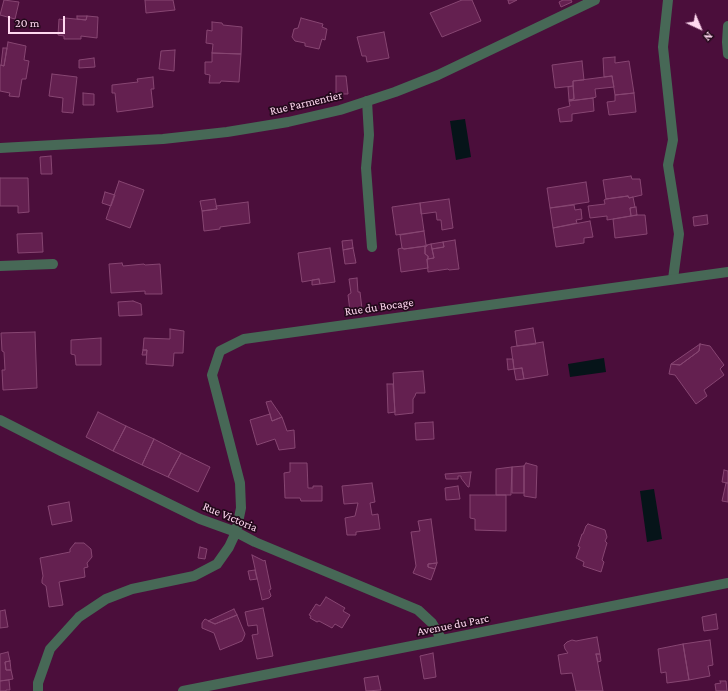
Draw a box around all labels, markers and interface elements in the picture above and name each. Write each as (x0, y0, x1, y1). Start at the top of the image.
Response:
scale bar (10, 8, 67, 34)
north arrow (680, 8, 720, 48)
text: 20 m (15, 16, 39, 30)
text: N (701, 30, 715, 44)
street label: Rue Parmentier (268, 88, 344, 118)
street label: Rue du Bocage (344, 295, 414, 319)
street label: Rue Victoria (201, 499, 259, 535)
street label: Avenue du Parc (416, 611, 490, 639)

